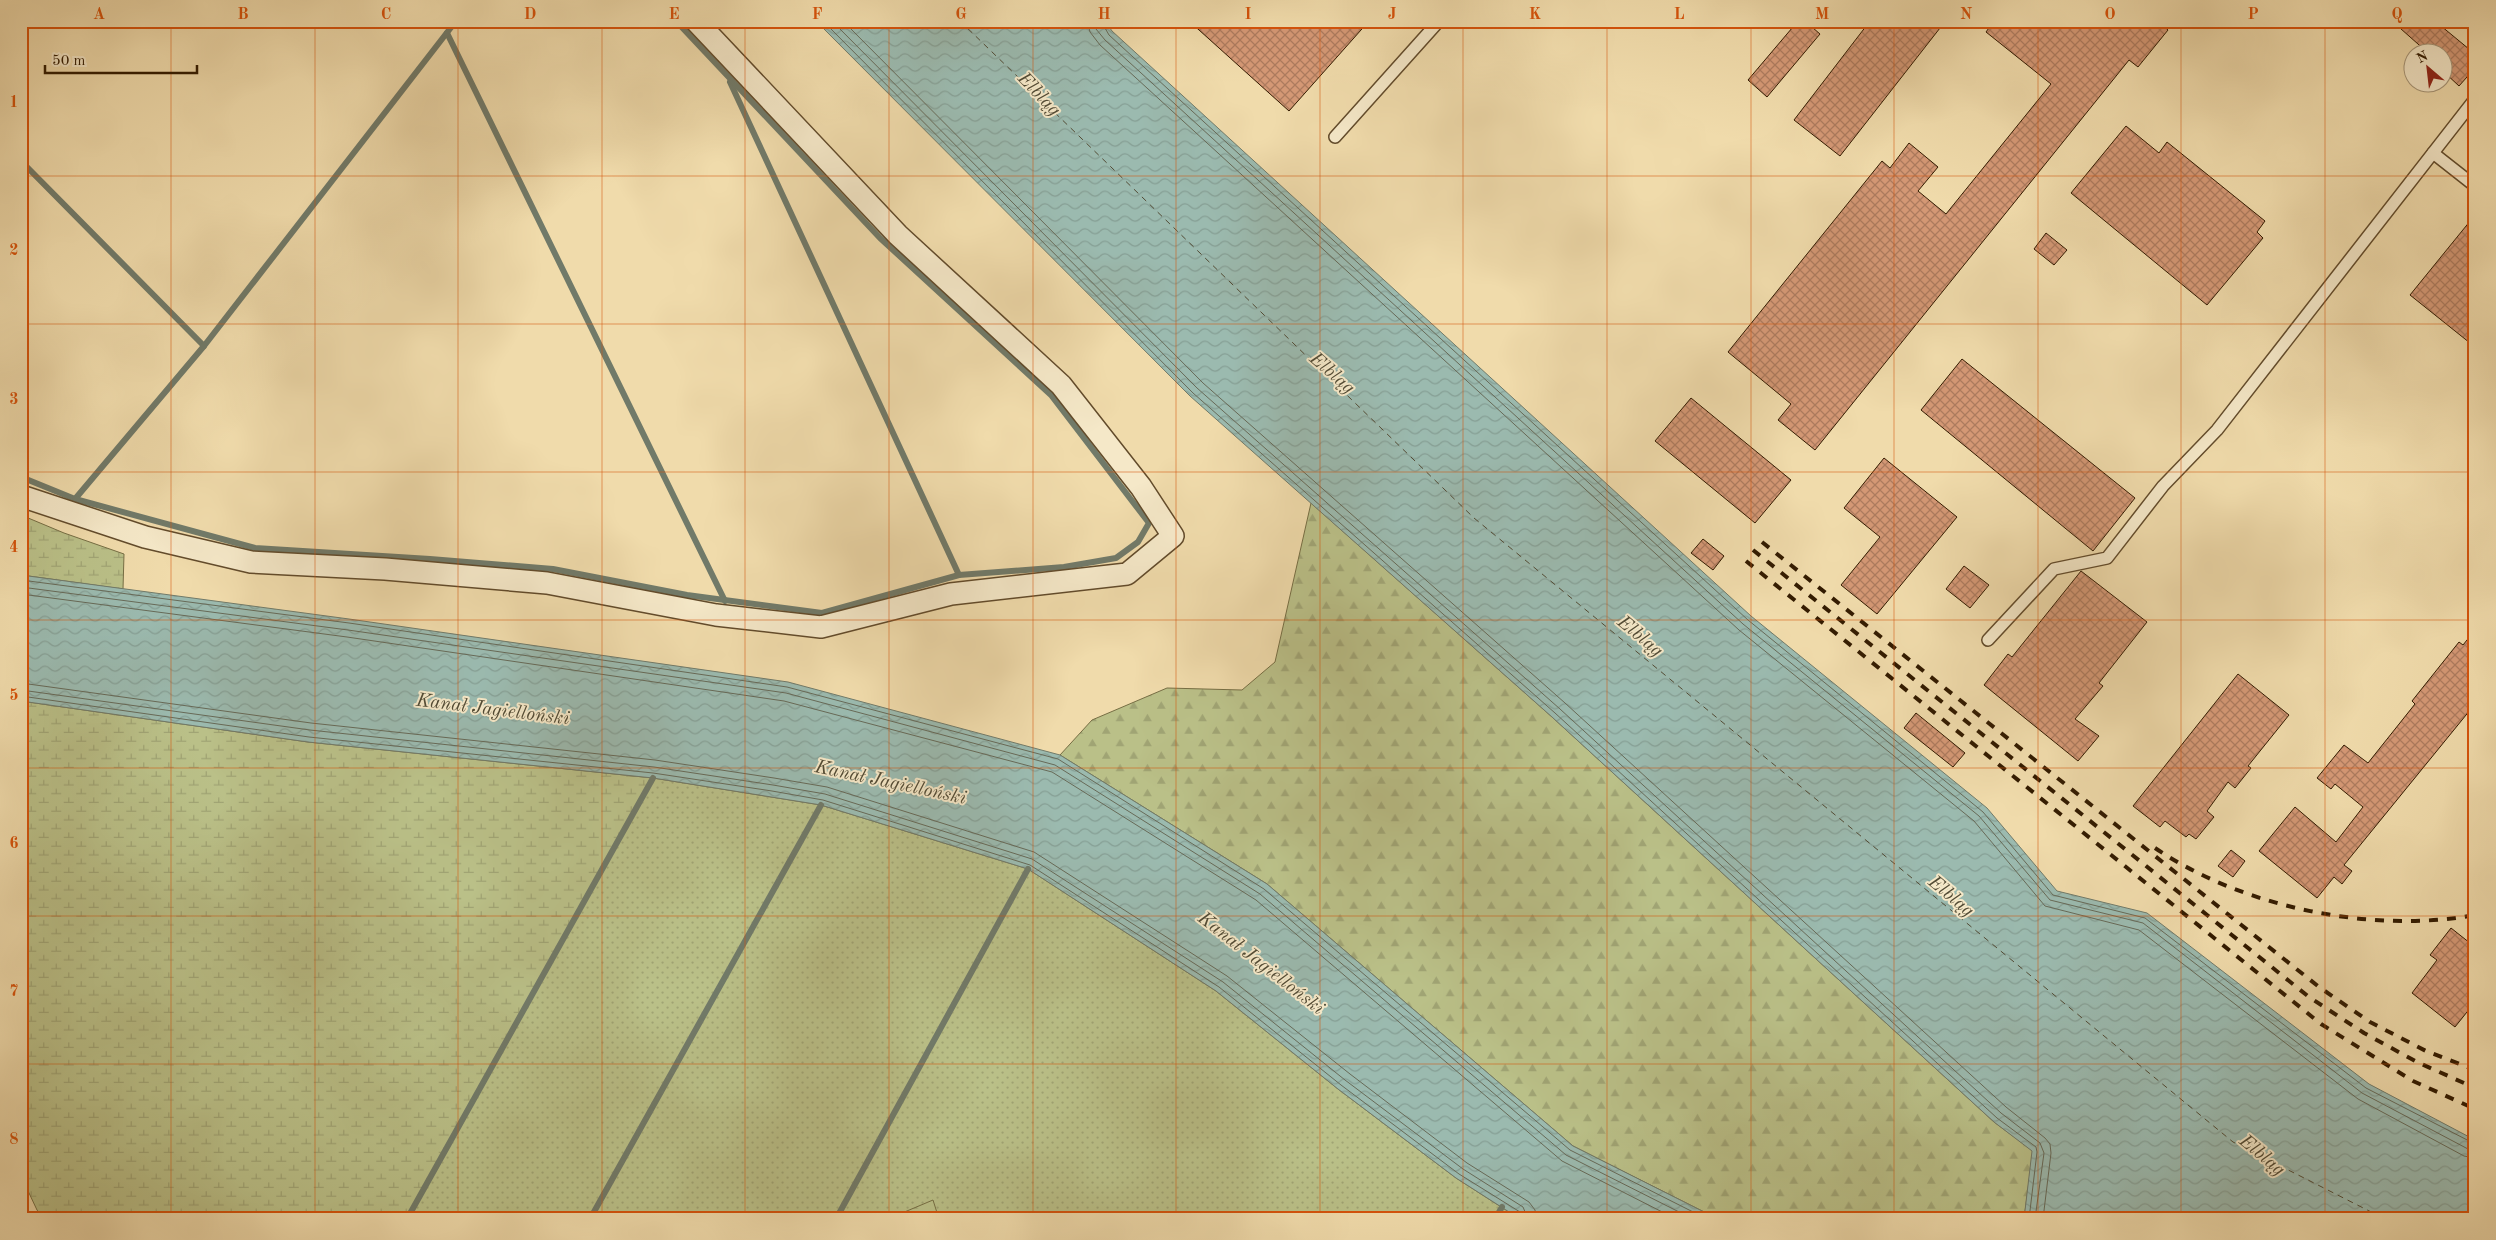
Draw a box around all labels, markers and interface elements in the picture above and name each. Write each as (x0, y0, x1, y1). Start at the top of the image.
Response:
text: A (93, 7, 105, 23)
text: B (237, 7, 249, 23)
text: C (381, 7, 391, 23)
text: D (524, 7, 536, 23)
text: E (668, 7, 680, 23)
text: F (812, 7, 823, 23)
text: G (955, 7, 967, 23)
text: H (1097, 7, 1111, 23)
text: I (1244, 7, 1252, 23)
text: J (1388, 7, 1397, 23)
text: K (1529, 7, 1541, 23)
text: L (1674, 7, 1685, 23)
text: M (1815, 7, 1829, 23)
text: N (1960, 7, 1973, 23)
text: O (2104, 7, 2116, 23)
text: P (2247, 7, 2259, 23)
text: Q (2391, 7, 2403, 23)
scale bar (45, 42, 198, 74)
north arrow (2404, 42, 2454, 92)
text: N (2414, 49, 2431, 66)
text: 50 m (52, 54, 86, 69)
water label: Elbląg (1012, 68, 1063, 120)
text: 1 (9, 95, 19, 111)
text: 2 (9, 243, 19, 259)
water label: Elbląg (1304, 349, 1357, 398)
text: 3 (9, 392, 19, 408)
text: 4 (9, 540, 19, 556)
water label: Elbląg (1612, 612, 1666, 661)
text: 5 (9, 688, 19, 704)
water label: Kanał Jagielloński (414, 692, 571, 729)
water label: Kanał Jagielloński (812, 758, 969, 809)
text: 6 (9, 836, 19, 852)
water label: Elbląg (1923, 872, 1977, 921)
water label: Kanał Jagielloński (1193, 908, 1328, 1019)
text: 7 (9, 984, 19, 1000)
water label: Elbląg (2234, 1131, 2288, 1180)
text: 8 (9, 1132, 19, 1148)

